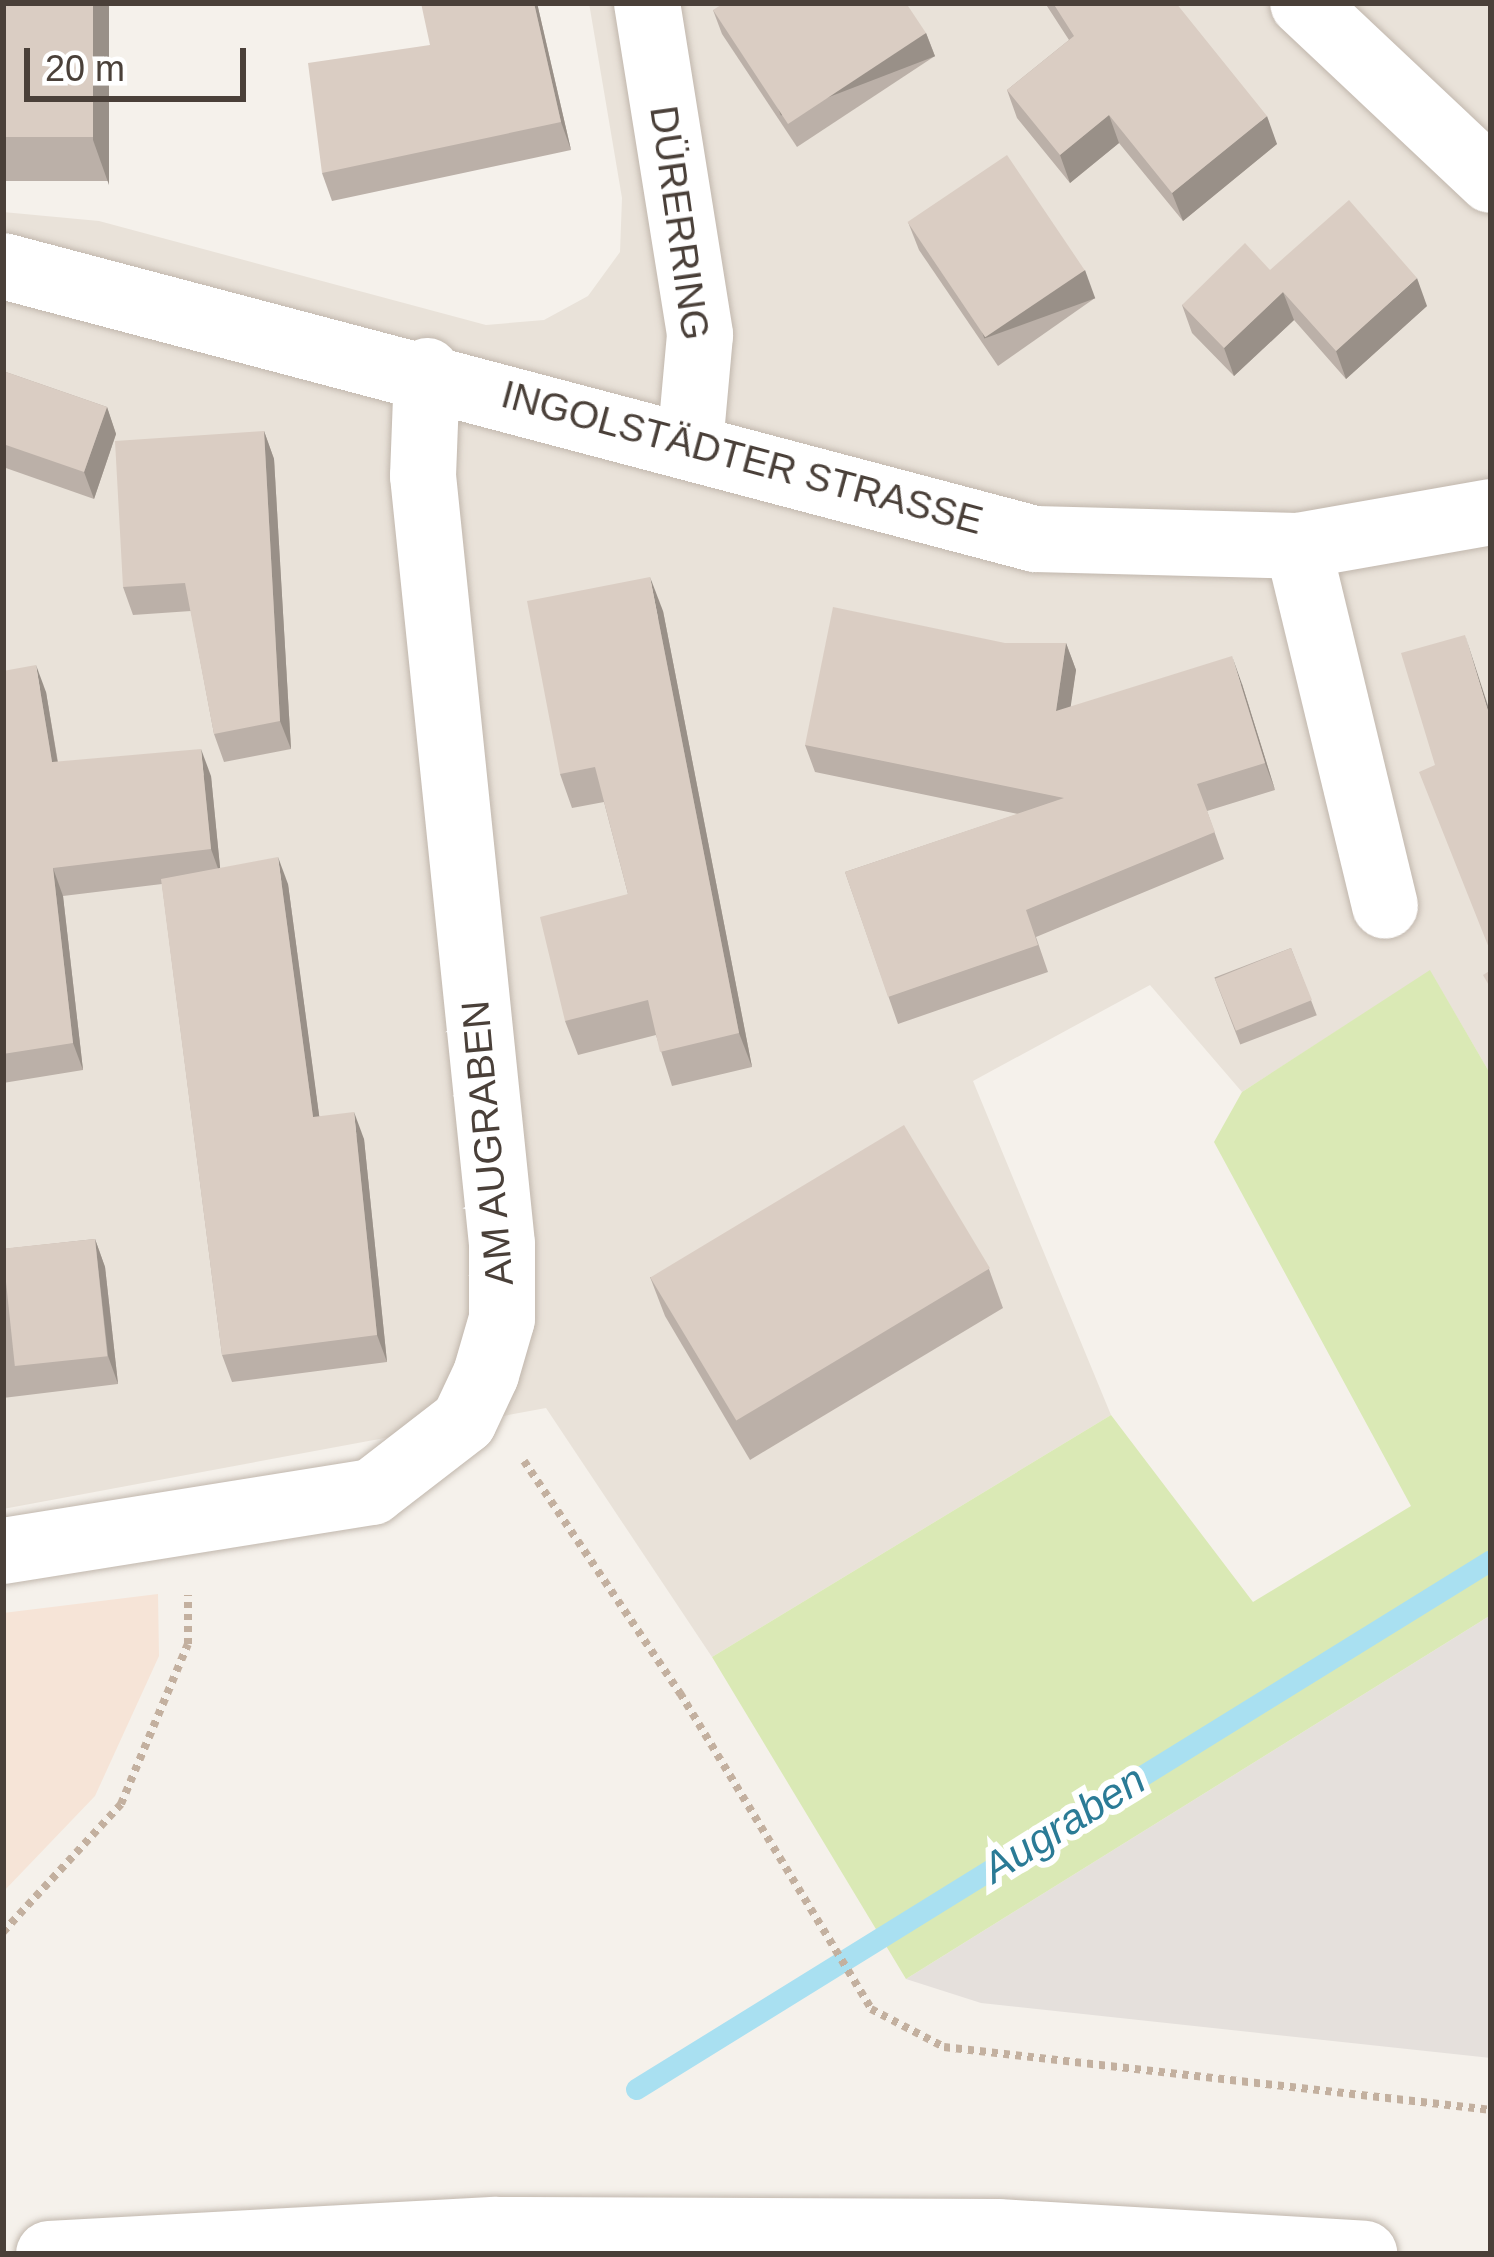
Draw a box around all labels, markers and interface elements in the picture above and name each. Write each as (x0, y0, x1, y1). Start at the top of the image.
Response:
scale bar (30, 24, 252, 98)
text: 20 m (45, 48, 125, 89)
street label: DÜRERRING (639, 103, 719, 343)
street label: INGOLSTÄDTER STRASSE (496, 371, 988, 545)
street label: AM AUGRABEN (452, 997, 524, 1289)
water label: Augraben (973, 1754, 1155, 1894)

